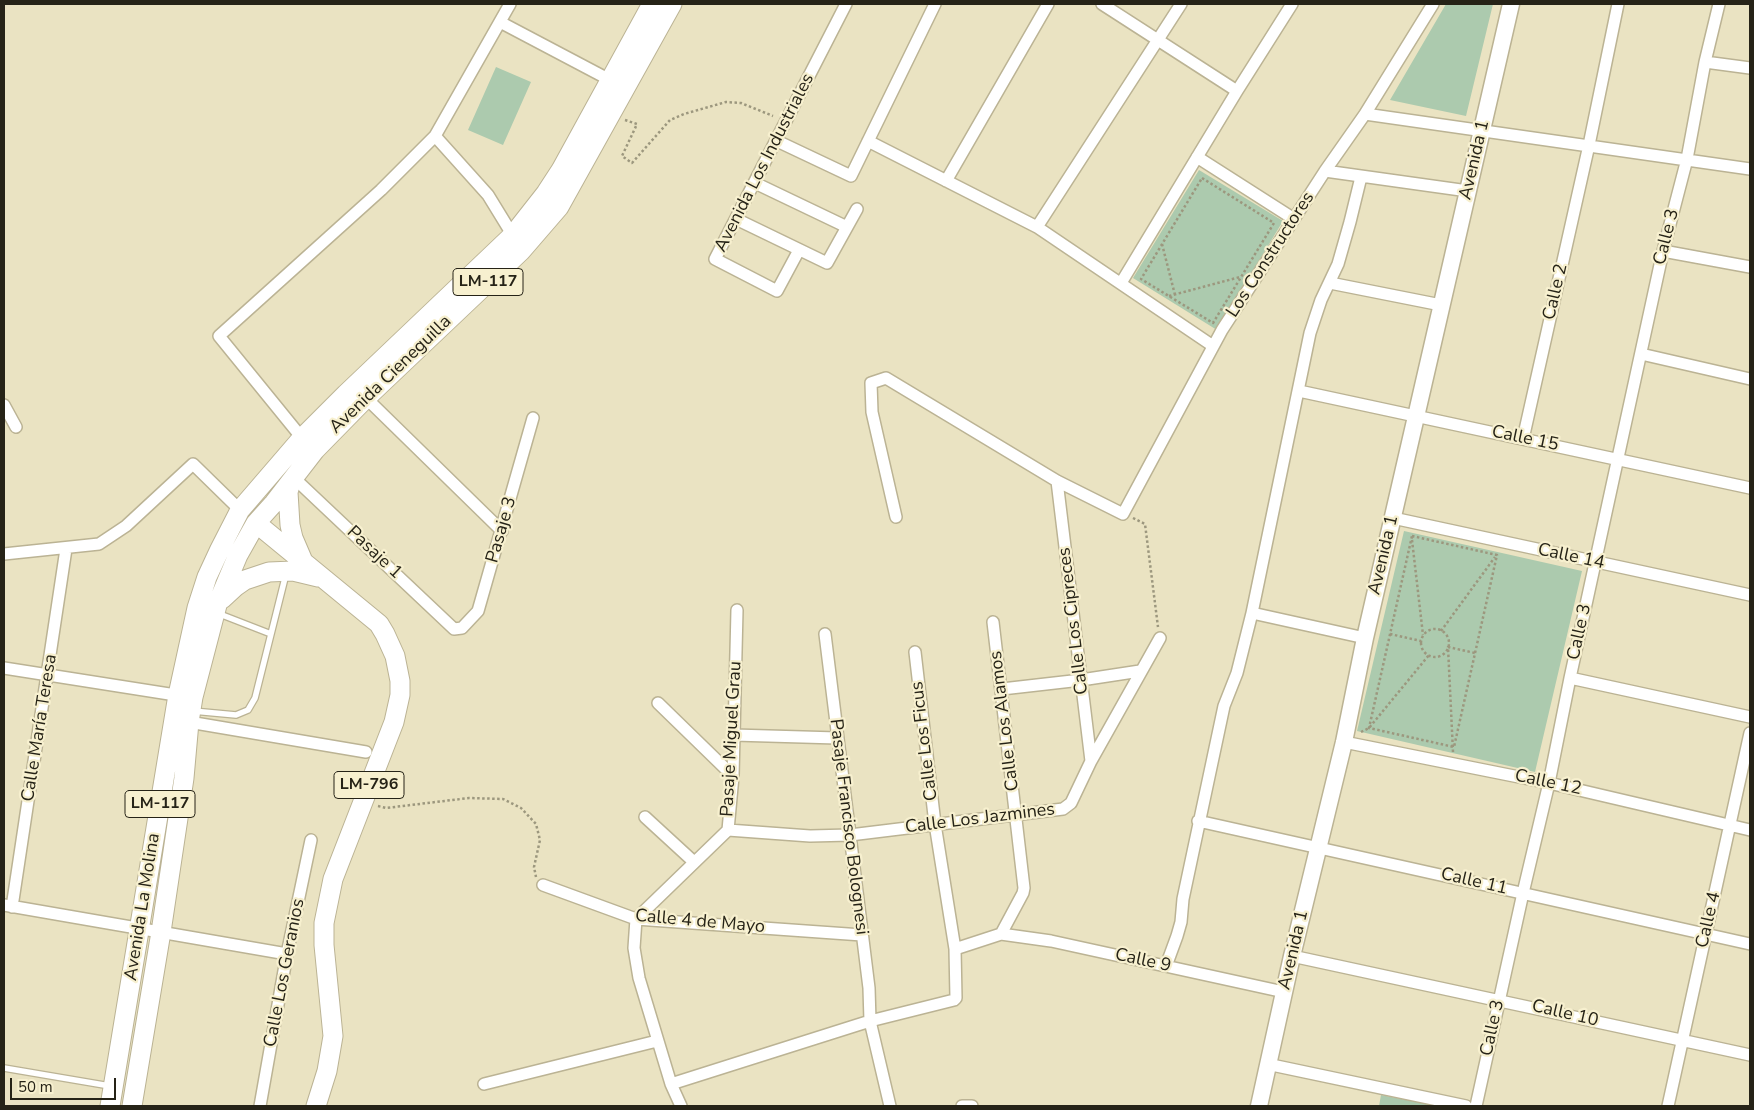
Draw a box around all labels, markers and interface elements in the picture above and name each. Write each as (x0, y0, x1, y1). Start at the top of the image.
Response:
street label: Avenida Los Industriales (711, 70, 819, 256)
street label: Avenida 1 (1455, 118, 1495, 202)
street label: Los Constructores (1222, 188, 1320, 322)
street label: Calle 3 (1650, 207, 1684, 267)
street label: Calle 2 (1539, 262, 1573, 322)
road number: LM-117 (453, 268, 523, 296)
street label: Avenida Cieneguilla (326, 311, 456, 439)
street label: Calle 15 (1490, 421, 1560, 457)
street label: Pasaje 3 (482, 494, 522, 566)
street label: Avenida 1 (1364, 513, 1404, 597)
street label: Pasaje 1 (342, 522, 406, 584)
street label: Calle 14 (1536, 539, 1606, 575)
street label: Calle Los Cipreces (1054, 546, 1094, 696)
street label: Calle 3 (1564, 602, 1596, 662)
street label: Calle Los Alamos (986, 650, 1024, 792)
street label: Calle María Teresa (18, 653, 62, 803)
street label: Pasaje Miguel Grau (717, 661, 747, 817)
street label: Calle Los Ficus (907, 680, 943, 802)
street label: Pasaje Francisco Bolognesi (824, 718, 872, 936)
street label: Calle 12 (1513, 765, 1583, 801)
road number: LM-796 (334, 772, 404, 798)
road number: LM-117 (125, 791, 195, 818)
street label: Calle Los Jazmines (904, 799, 1056, 839)
street label: Avenida La Molina (121, 832, 165, 982)
street label: Calle 11 (1439, 864, 1509, 900)
street label: Calle 4 (1692, 890, 1726, 950)
street label: Calle Los Geranios (260, 897, 310, 1049)
street label: Calle 4 de Mayo (634, 906, 766, 938)
street label: Avenida 1 (1274, 908, 1314, 992)
street label: Calle 9 (1113, 945, 1173, 977)
street label: Calle 10 (1530, 996, 1600, 1032)
street label: Calle 3 (1477, 998, 1509, 1058)
scale bar (12, 1068, 119, 1100)
text: 50 m (18, 1077, 53, 1097)

